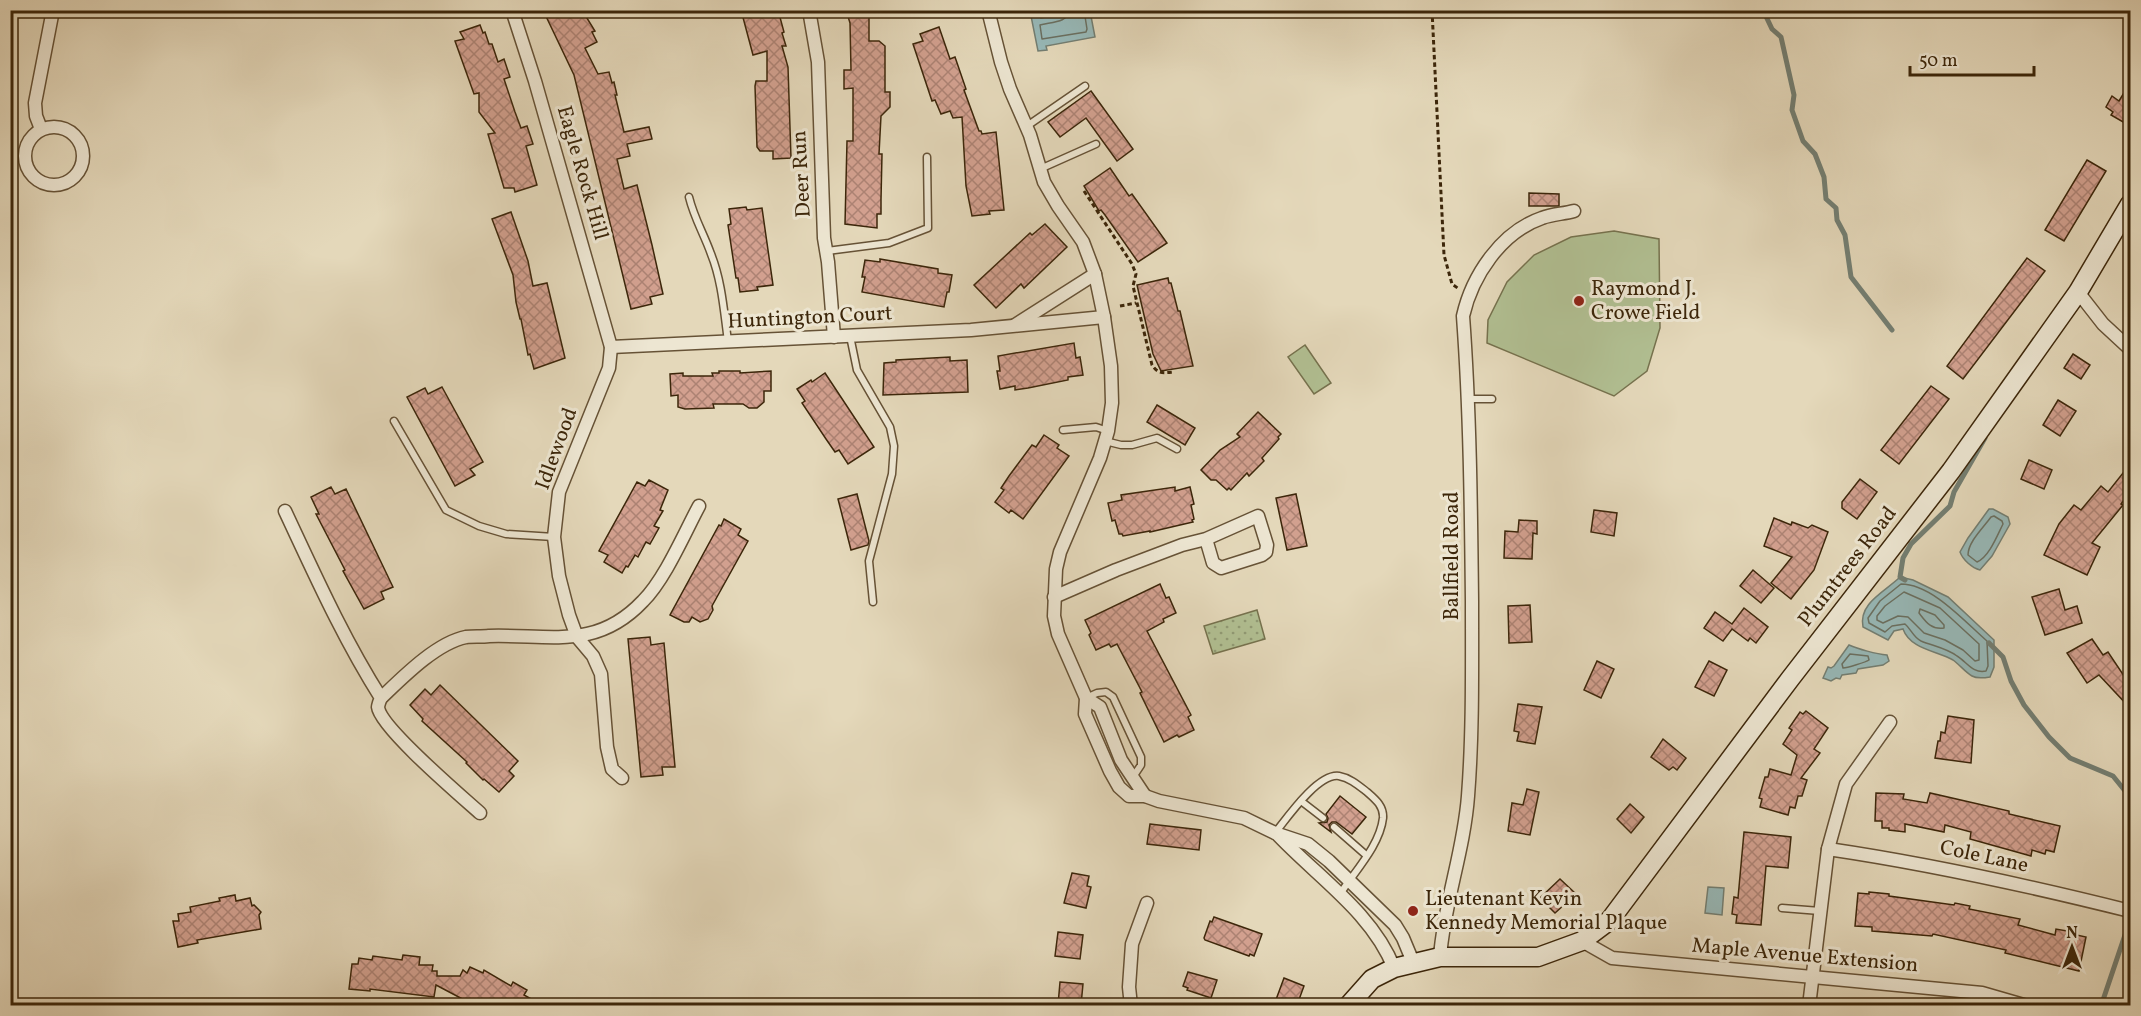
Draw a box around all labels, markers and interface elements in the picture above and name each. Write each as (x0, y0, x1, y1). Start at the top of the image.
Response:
scale bar (1910, 39, 2034, 77)
text: 50 m (1919, 49, 1958, 74)
street label: Eagle Rock Hill (549, 102, 615, 244)
street label: Deer Run (785, 130, 819, 218)
place label: Raymond J. Crowe Field (1591, 275, 1700, 328)
marker: Raymond J. Crowe Field (1572, 294, 1586, 308)
street label: Huntington Court (727, 299, 893, 337)
street label: Idlewood (529, 404, 585, 494)
street label: Ballfield Road (1438, 492, 1467, 620)
street label: Plumtrees Road (1792, 501, 1904, 633)
street label: Cole Lane (1937, 833, 2031, 881)
place label: Lieutenant Kevin Kennedy Memorial Plaque (1425, 885, 1667, 938)
marker: Lieutenant Kevin Kennedy Memorial Plaque (1406, 904, 1420, 918)
north arrow (2042, 917, 2102, 977)
text: N (2066, 923, 2078, 945)
street label: Maple Avenue Extension (1690, 932, 1920, 980)

